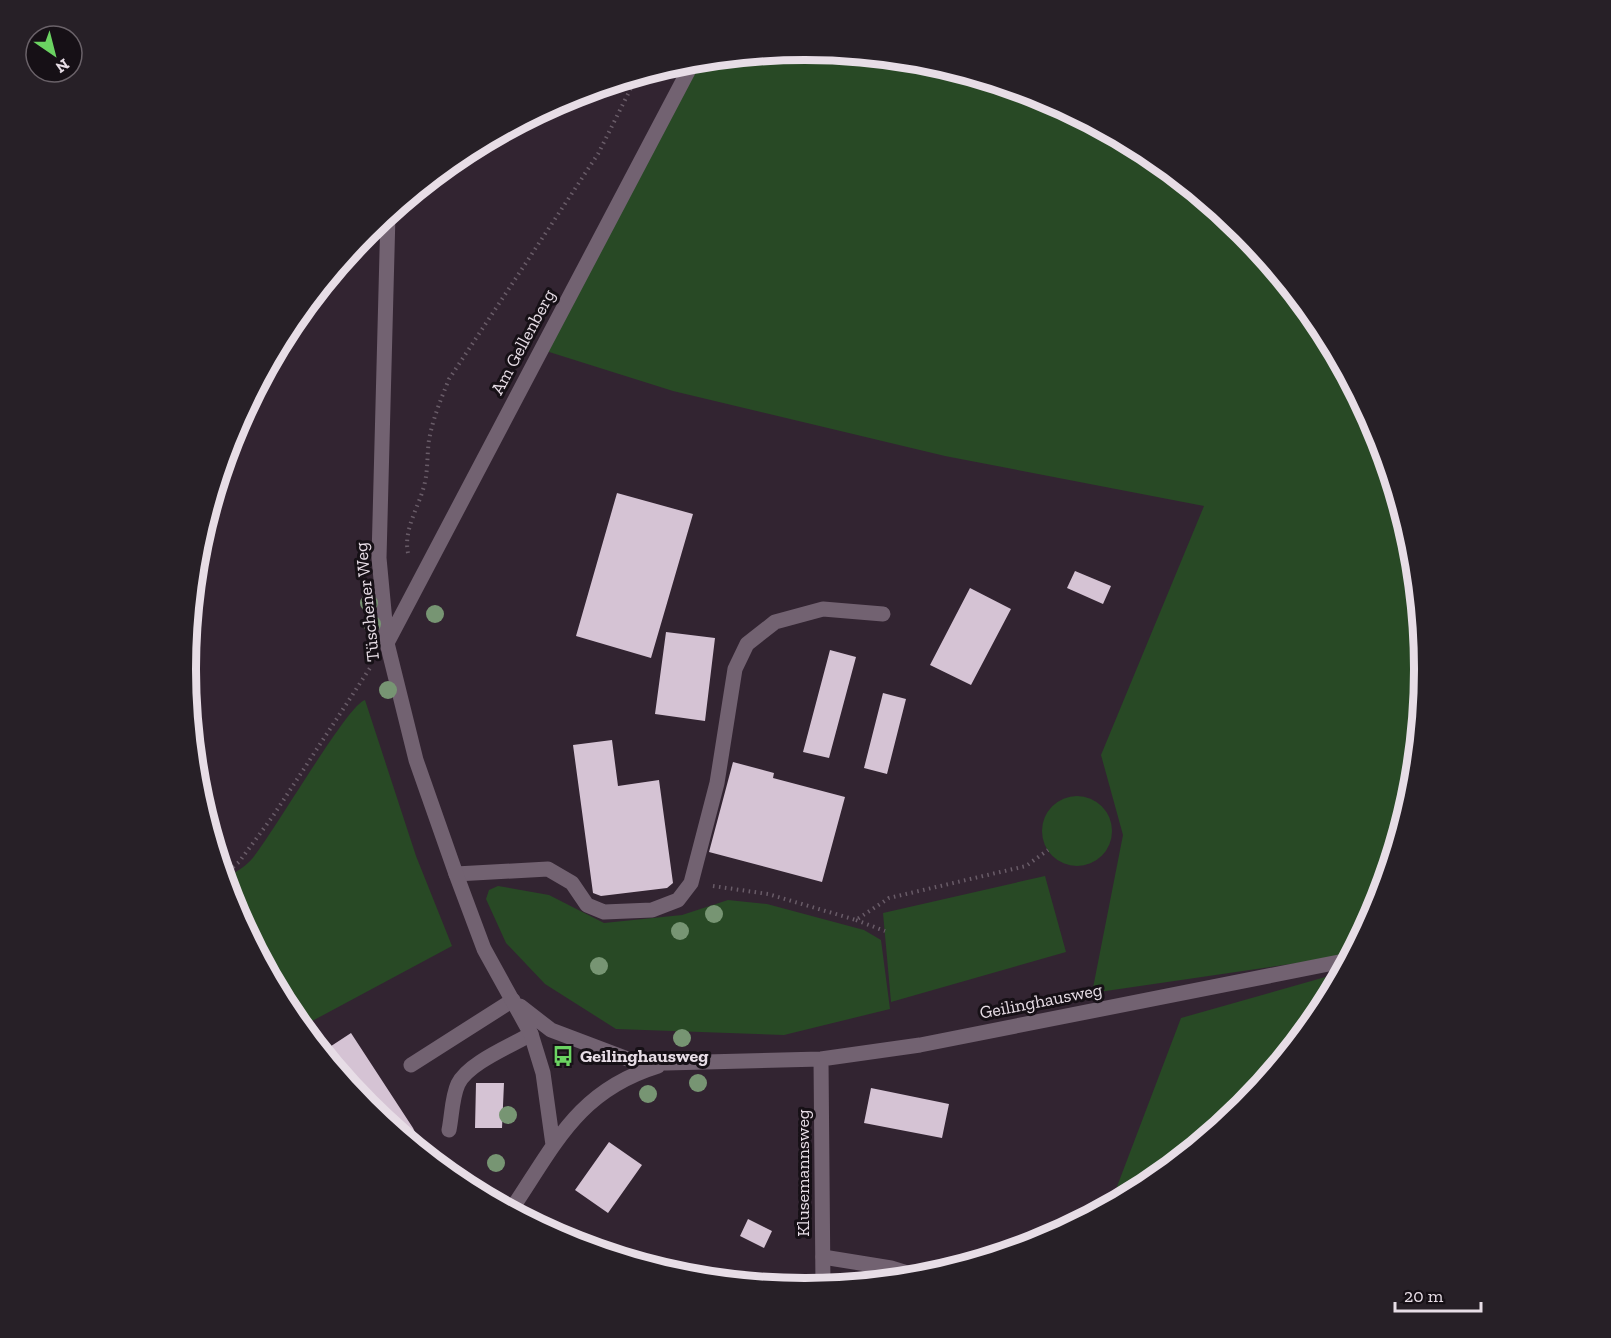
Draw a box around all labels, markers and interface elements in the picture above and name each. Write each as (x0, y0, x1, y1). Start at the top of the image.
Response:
north arrow (24, 24, 84, 84)
text: N (52, 55, 73, 77)
street label: Am Gellenberg (486, 285, 560, 398)
street label: Tüschener Weg (350, 541, 384, 663)
street label: Geilinghausweg (978, 978, 1104, 1024)
bus stop icon: Geilinghausweg (551, 1044, 575, 1068)
place label: Geilinghausweg (580, 1045, 708, 1067)
street label: Klusemannsweg (792, 1109, 814, 1237)
scale bar (1395, 1275, 1480, 1313)
text: 20 m (1404, 1285, 1444, 1307)

